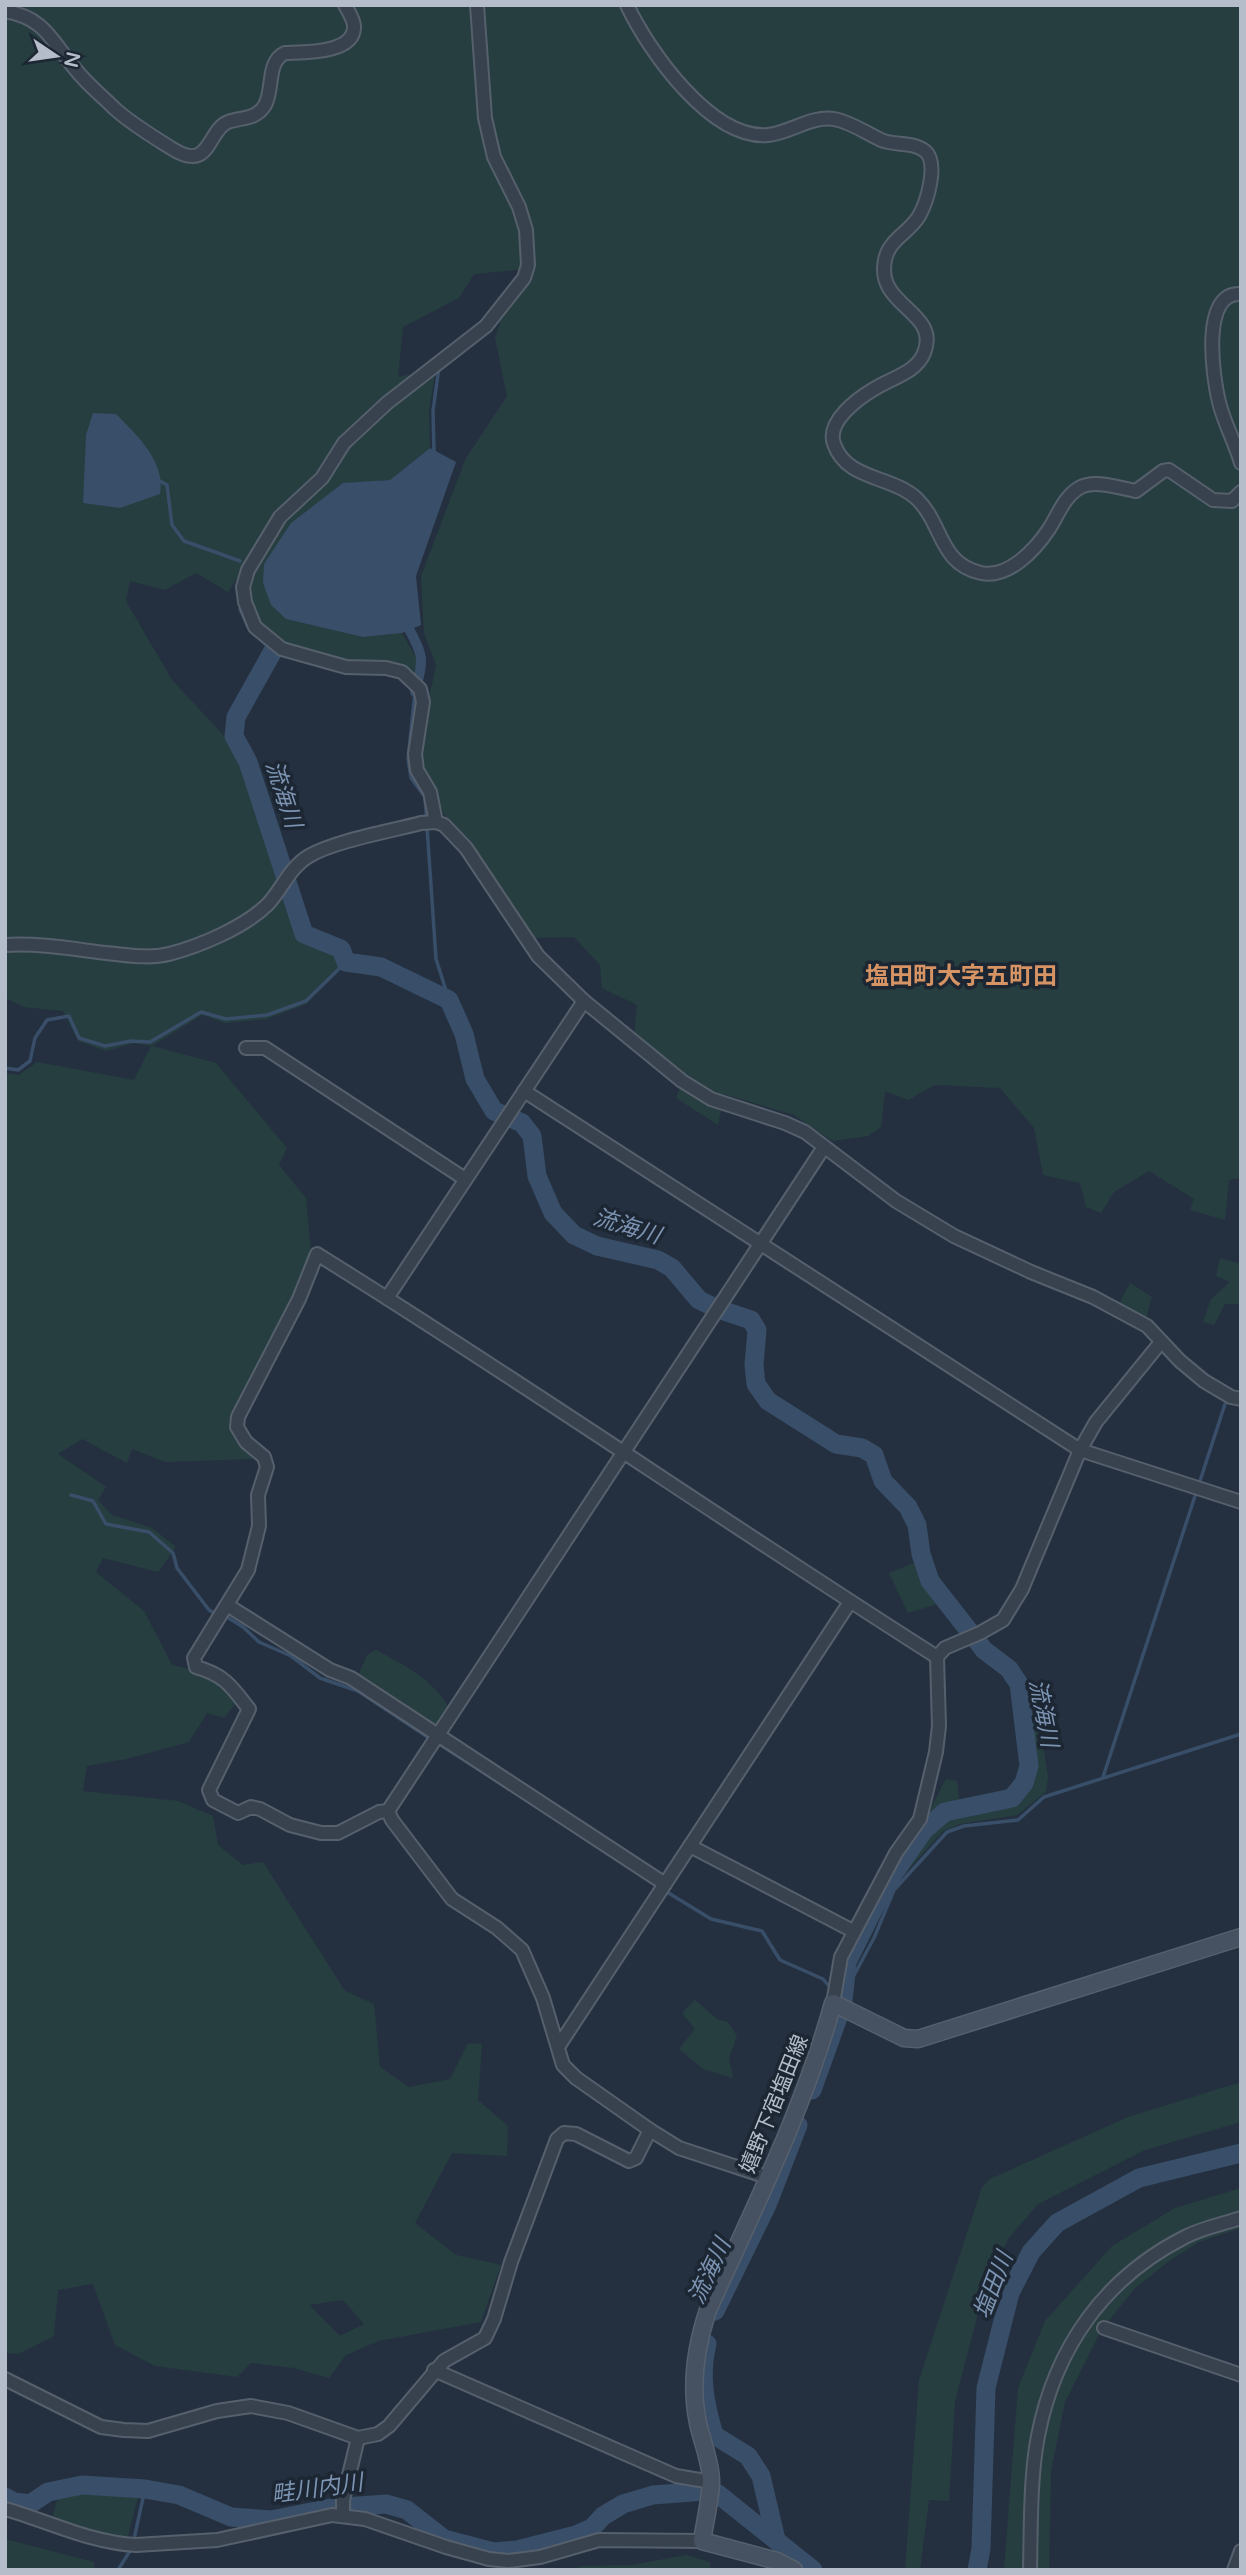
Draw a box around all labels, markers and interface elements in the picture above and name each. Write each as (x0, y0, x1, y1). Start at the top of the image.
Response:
north arrow (21, 21, 91, 91)
text: N (59, 50, 84, 70)
water label: 流海川 (259, 757, 308, 834)
district label: 塩田町大字五町田 (865, 962, 1057, 991)
water label: 流海川 (590, 1203, 667, 1251)
water label: 流海川 (1023, 1677, 1064, 1753)
street label: 嬉野下宿塩田線 (735, 2031, 814, 2177)
water label: 流海川 (683, 2232, 738, 2309)
water label: 塩田川 (968, 2245, 1020, 2323)
water label: 畦川内川 (270, 2468, 368, 2509)

